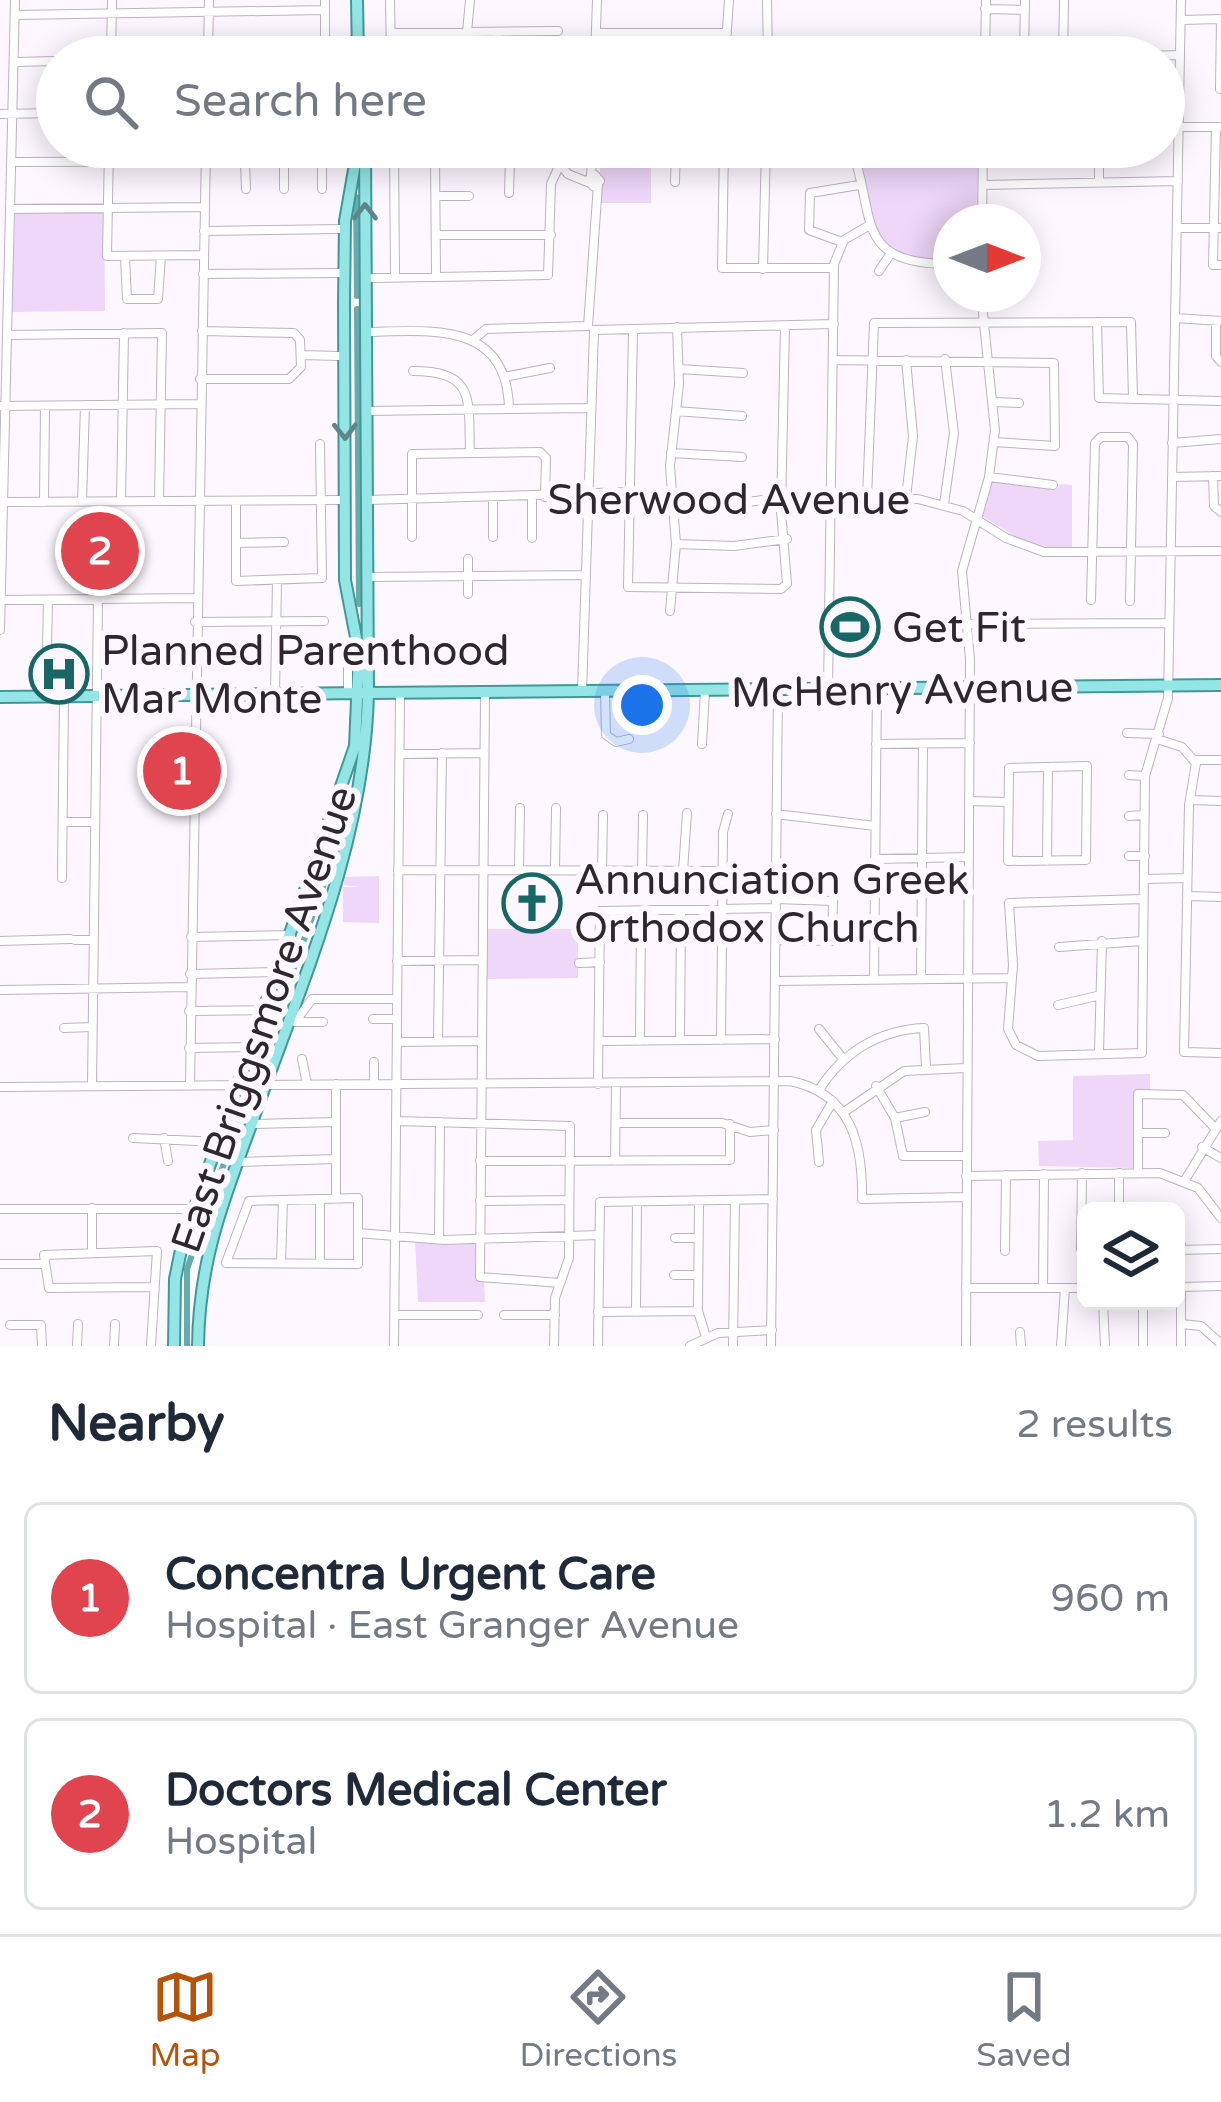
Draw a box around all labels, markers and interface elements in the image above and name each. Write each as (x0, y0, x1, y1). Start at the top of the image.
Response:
search box (36, 36, 1185, 168)
icon: search (78, 69, 144, 135)
text: Search here (174, 75, 427, 129)
one-way arrow (352, 202, 378, 220)
north arrow (933, 204, 1041, 312)
one-way arrow (331, 422, 357, 441)
street label: Sherwood Avenue (548, 475, 910, 526)
pin: 2 (61, 506, 139, 596)
sports icon: Get Fit (819, 596, 881, 658)
place label: Get Fit (892, 603, 1026, 654)
place label: Planned Parenthood Mar Monte (101, 626, 510, 725)
hospital icon: Planned Parenthood Mar Monte (28, 643, 90, 705)
street label: McHenry Avenue (730, 662, 1074, 719)
your location (612, 675, 672, 735)
pin: 1 (143, 726, 221, 816)
street label: East Briggsmore Avenue (161, 779, 368, 1260)
place label: Annunciation Greek Orthodox Church (574, 855, 969, 954)
church icon: Annunciation Greek Orthodox Church (501, 872, 563, 934)
map controls (1077, 1202, 1185, 1310)
button: layers (1077, 1202, 1185, 1310)
text: Nearby (48, 1393, 225, 1455)
text: 2 results (1016, 1401, 1173, 1448)
text: Concentra Urgent Care (165, 1548, 656, 1602)
text: 1 (78, 1575, 102, 1622)
text: 960 m (1051, 1575, 1170, 1622)
text: Hospital · East Granger Avenue (165, 1602, 739, 1649)
text: Doctors Medical Center (165, 1764, 667, 1818)
text: 2 (78, 1791, 102, 1838)
text: 1.2 km (1044, 1791, 1170, 1838)
text: Hospital (165, 1818, 317, 1865)
tab: Map (149, 1964, 221, 2075)
tab: Directions (519, 1964, 677, 2075)
tab: Saved (976, 1964, 1072, 2075)

